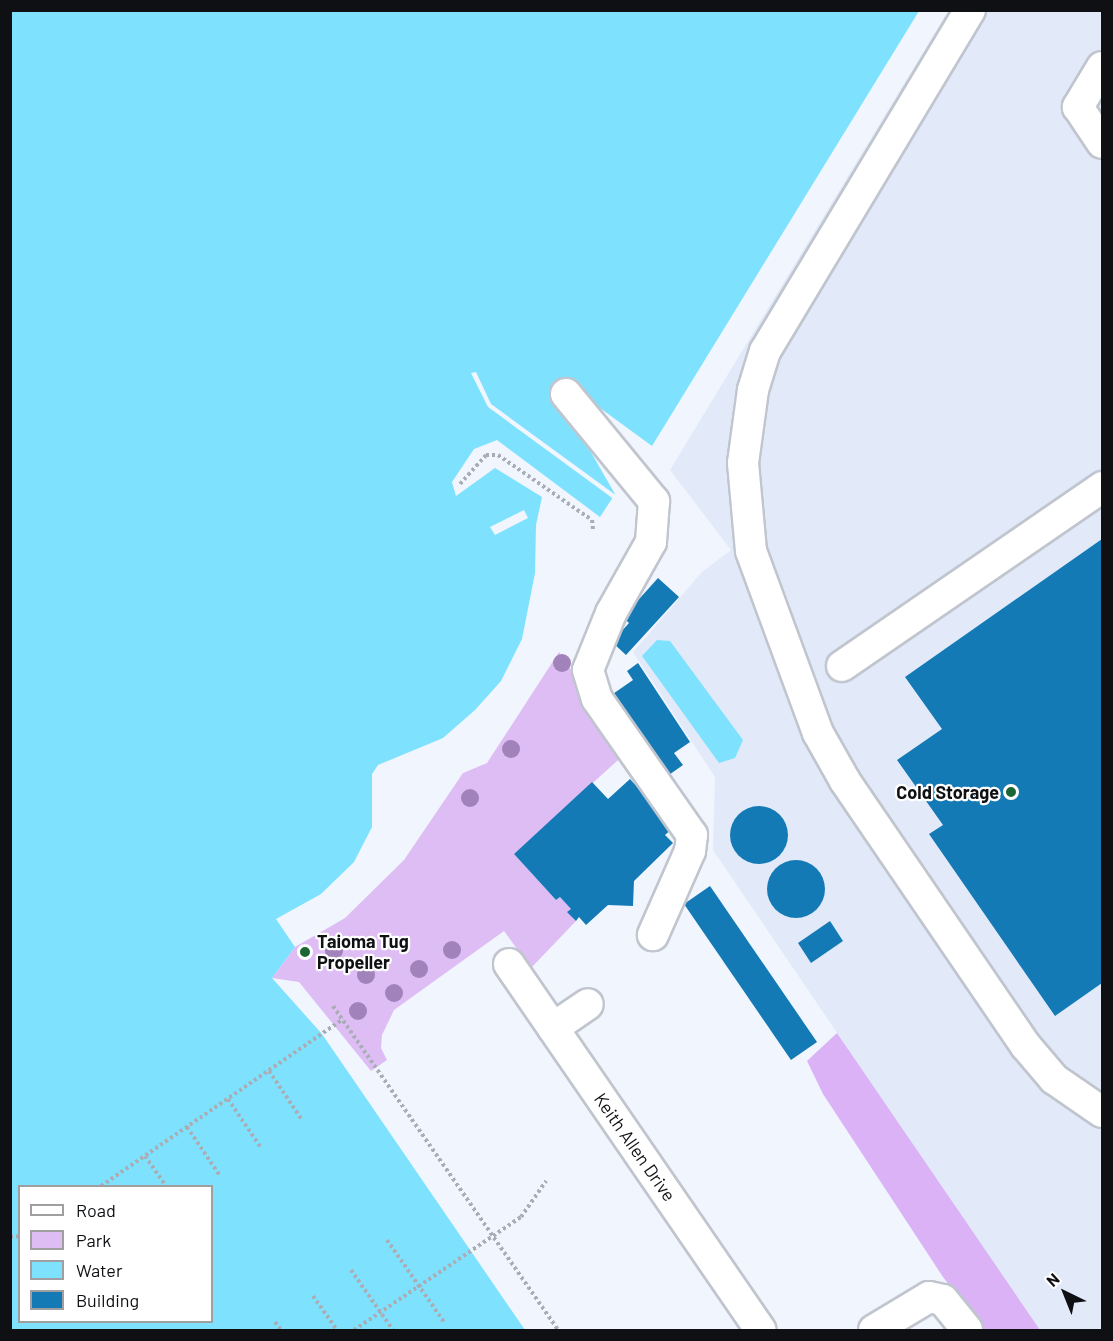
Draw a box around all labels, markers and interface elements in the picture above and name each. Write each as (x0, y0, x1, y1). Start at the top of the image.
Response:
place label: Cold Storage (896, 781, 999, 803)
marker: Cold Storage (1004, 785, 1018, 799)
place label: Taioma Tug Propeller (317, 931, 409, 974)
marker: Taioma Tug Propeller (298, 945, 312, 959)
street label: Keith Allen Drive (590, 1089, 680, 1205)
legend (18, 1185, 213, 1323)
text: Road (76, 1199, 116, 1221)
text: Park (76, 1229, 111, 1251)
text: Water (76, 1259, 123, 1281)
north arrow (1035, 1263, 1095, 1323)
text: N (1042, 1269, 1063, 1290)
text: Building (76, 1289, 139, 1311)

